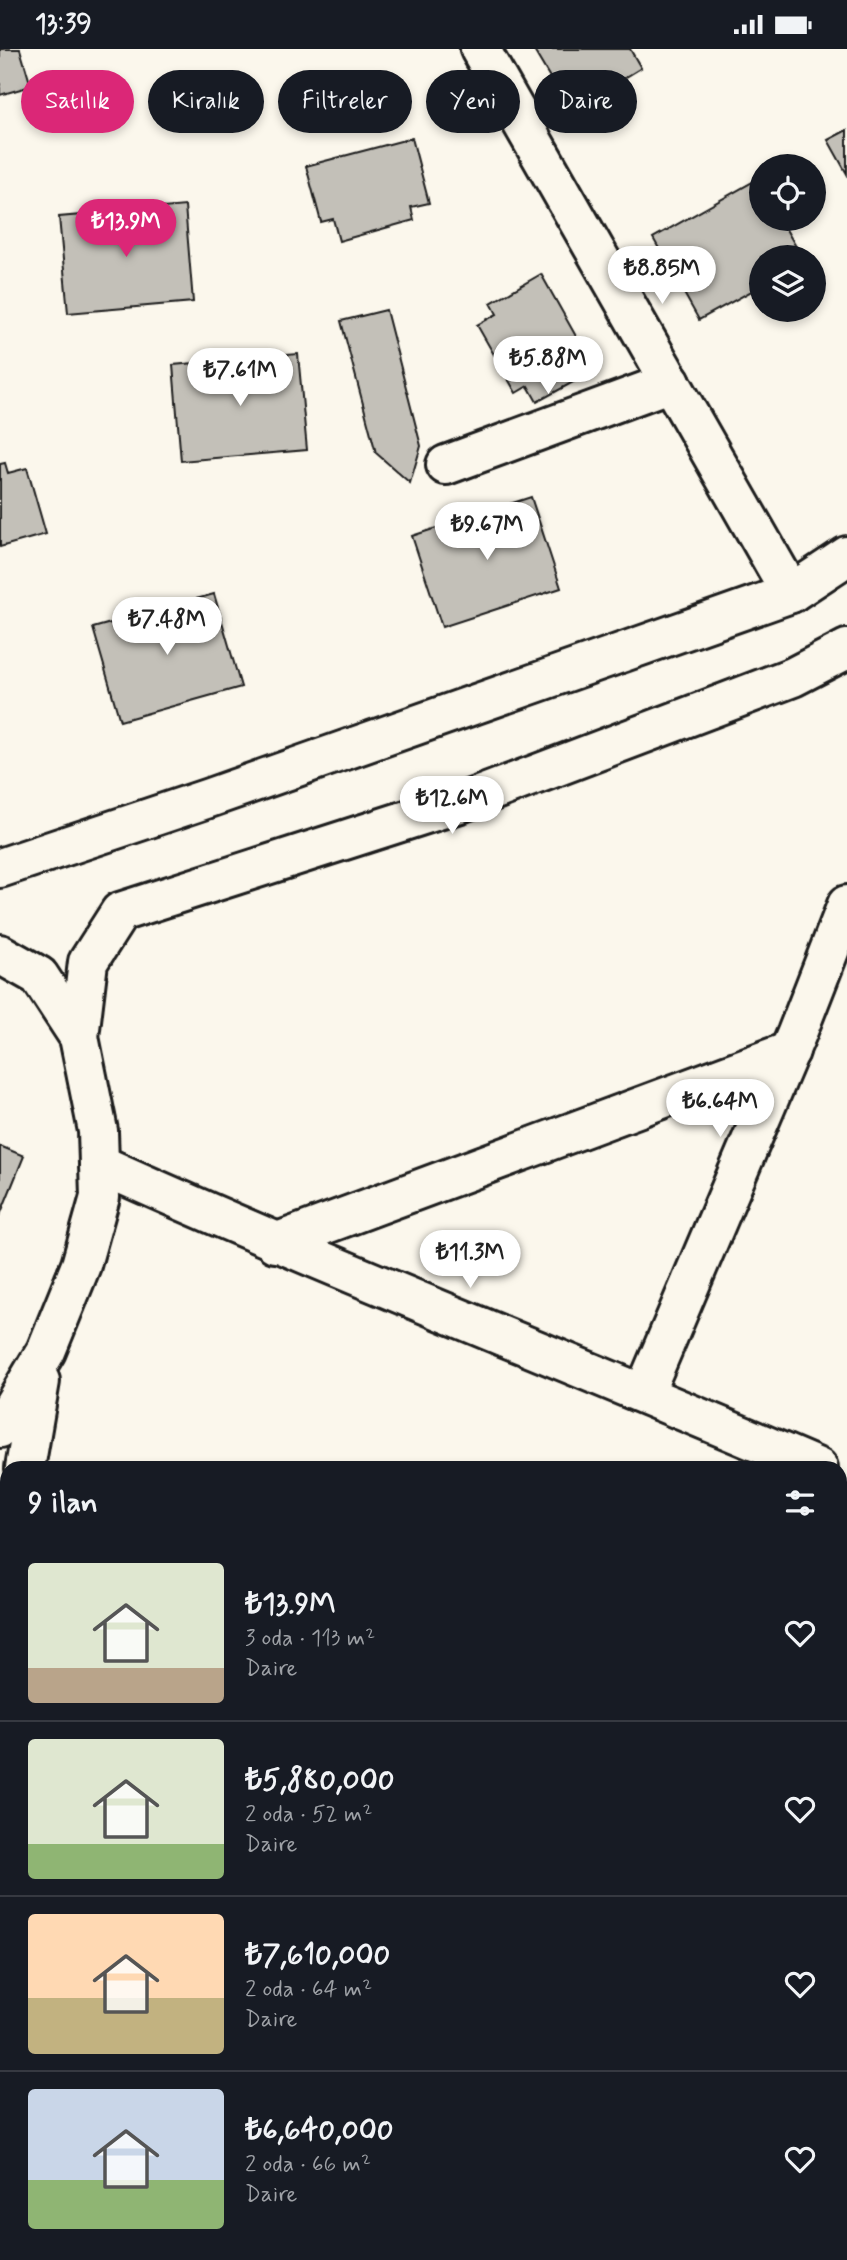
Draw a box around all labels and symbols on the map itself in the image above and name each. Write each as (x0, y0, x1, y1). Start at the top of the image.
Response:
pin: ₺13.9M (69, 199, 183, 259)
pin: ₺8.85M (605, 247, 719, 306)
pin: ₺5.88M (491, 337, 605, 396)
pin: ₺7.61M (183, 349, 297, 408)
pin: ₺9.67M (430, 503, 544, 562)
pin: ₺7.48M (110, 597, 224, 657)
pin: ₺12.6M (395, 777, 509, 836)
pin: ₺6.64M (663, 1079, 777, 1139)
pin: ₺11.3M (413, 1231, 527, 1290)

